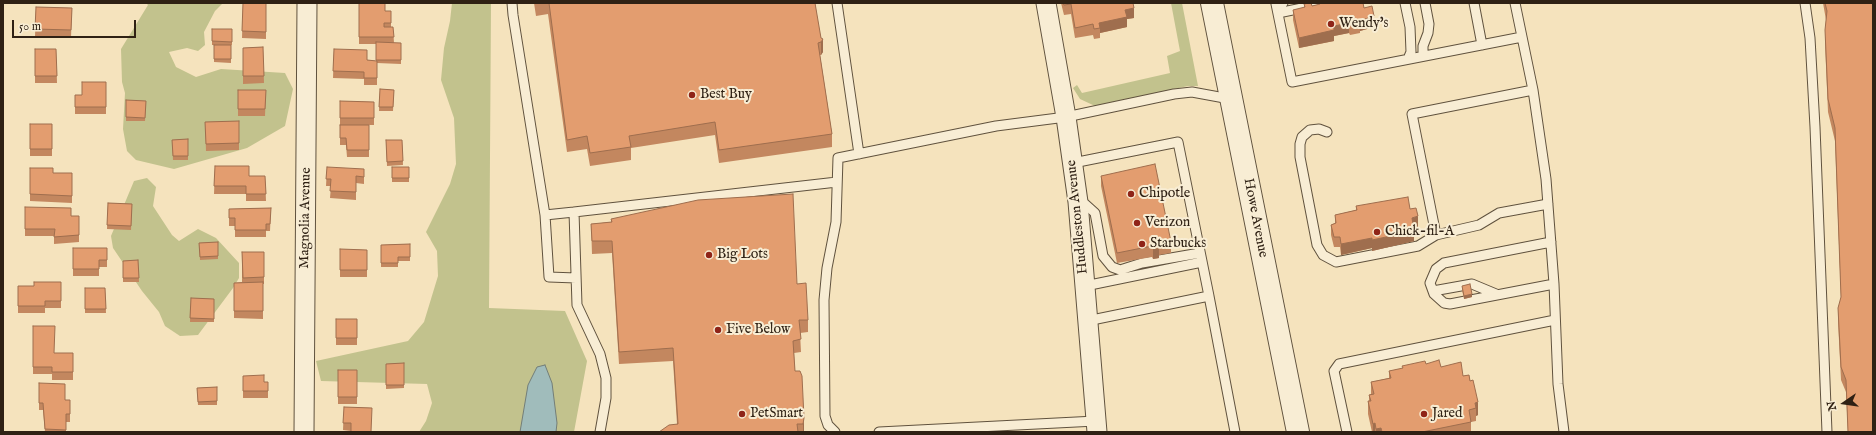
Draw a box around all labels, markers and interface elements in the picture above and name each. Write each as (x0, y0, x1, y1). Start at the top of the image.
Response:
scale bar (14, 12, 138, 38)
place label: Wendy's (1339, 16, 1389, 32)
text: 50 m (19, 19, 41, 34)
marker: Wendy's (1326, 19, 1336, 29)
place label: Best Buy (700, 87, 752, 103)
marker: Best Buy (687, 90, 697, 100)
street label: Huddleston Avenue (1064, 159, 1092, 275)
street label: Magnolia Avenue (297, 167, 315, 269)
street label: Howe Avenue (1239, 177, 1271, 259)
place label: Chipotle (1139, 186, 1190, 202)
marker: Chipotle (1126, 189, 1136, 199)
place label: Verizon (1145, 215, 1190, 231)
marker: Verizon (1132, 218, 1142, 228)
place label: Chick-fil-A (1385, 224, 1454, 240)
marker: Chick-fil-A (1372, 227, 1382, 237)
place label: Starbucks (1150, 236, 1206, 252)
marker: Starbucks (1137, 239, 1147, 249)
place label: Big Lots (717, 247, 768, 263)
marker: Big Lots (704, 250, 714, 260)
place label: Five Below (726, 322, 790, 338)
marker: Five Below (713, 325, 723, 335)
north arrow (1824, 383, 1864, 423)
text: N (1824, 399, 1840, 412)
place label: PetSmart (750, 406, 803, 422)
place label: Jared (1432, 406, 1462, 422)
marker: PetSmart (737, 409, 747, 419)
marker: Jared (1419, 409, 1429, 419)

